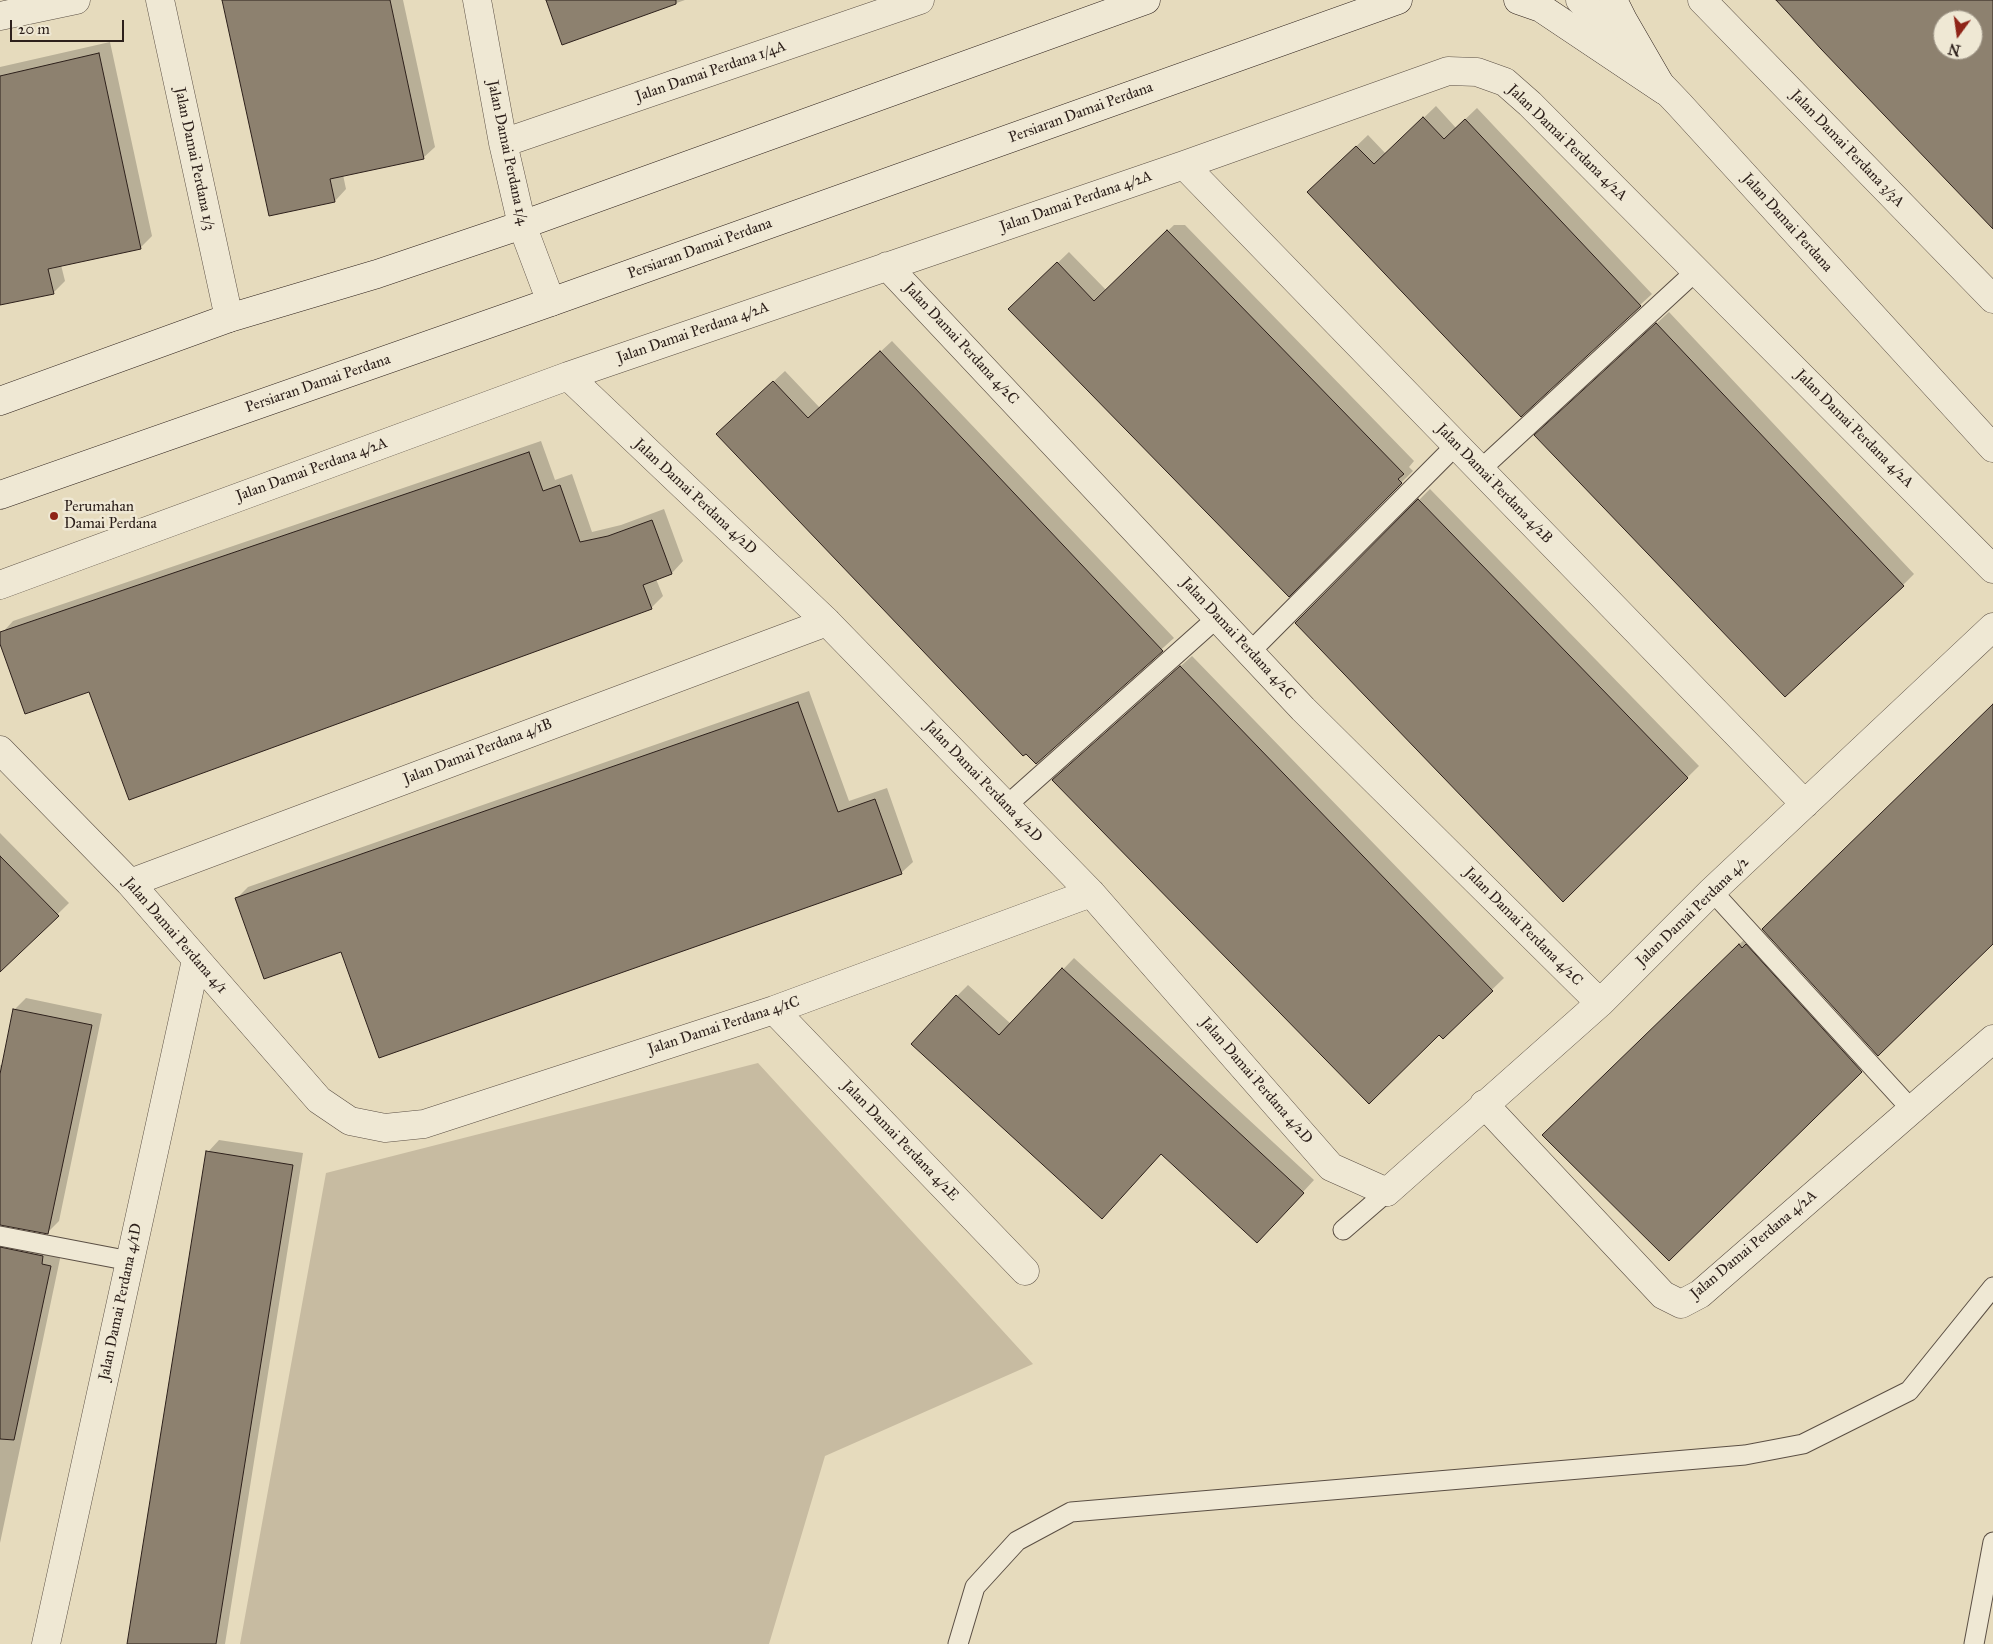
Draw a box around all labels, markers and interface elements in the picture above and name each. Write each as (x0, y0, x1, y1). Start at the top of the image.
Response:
scale bar (12, 10, 126, 42)
north arrow (1933, 10, 1983, 60)
text: 20 m (18, 20, 50, 38)
street label: Jalan Damai Perdana 1/4A (633, 38, 789, 106)
text: N (1947, 39, 1962, 59)
street label: Jalan Damai Perdana 1/4 (483, 79, 531, 227)
street label: Persiaran Damai Perdana (1006, 79, 1156, 147)
street label: Jalan Damai Perdana 4/2A (1503, 81, 1631, 205)
street label: Jalan Damai Perdana 1/3 (170, 86, 218, 232)
street label: Jalan Damai Perdana 3/3A (1786, 87, 1908, 211)
street label: Jalan Damai Perdana 4/2A (998, 167, 1154, 237)
street label: Jalan Damai Perdana (1738, 170, 1836, 276)
street label: Persiaran Damai Perdana (625, 215, 775, 283)
street label: Jalan Damai Perdana 4/2C (900, 279, 1022, 409)
street label: Jalan Damai Perdana 4/2A (615, 298, 771, 368)
street label: Persiaran Damai Perdana (243, 351, 393, 417)
street label: Jalan Damai Perdana 4/2A (1791, 366, 1917, 492)
street label: Jalan Damai Perdana 4/2B (1432, 420, 1556, 548)
street label: Jalan Damai Perdana 4/2A (234, 434, 390, 506)
street label: Jalan Damai Perdana 4/2D (630, 435, 760, 559)
place label: Perumahan Damai Perdana (64, 498, 157, 533)
marker: Perumahan Damai Perdana (48, 510, 60, 522)
street label: Jalan Damai Perdana 4/2C (1177, 574, 1299, 704)
street label: Jalan Damai Perdana 4/1B (401, 715, 555, 789)
street label: Jalan Damai Perdana 4/2D (920, 718, 1046, 846)
street label: Jalan Damai Perdana 4/2 (1633, 854, 1753, 970)
street label: Jalan Damai Perdana 4/2C (1460, 864, 1586, 990)
street label: Jalan Damai Perdana 4/1 (120, 874, 230, 998)
street label: Jalan Damai Perdana 4/1C (646, 993, 802, 1059)
street label: Jalan Damai Perdana 4/2D (1196, 1014, 1316, 1148)
street label: Jalan Damai Perdana 4/2E (838, 1077, 962, 1205)
street label: Jalan Damai Perdana 4/2A (1687, 1187, 1821, 1303)
street label: Jalan Damai Perdana 4/1D (96, 1222, 146, 1382)

